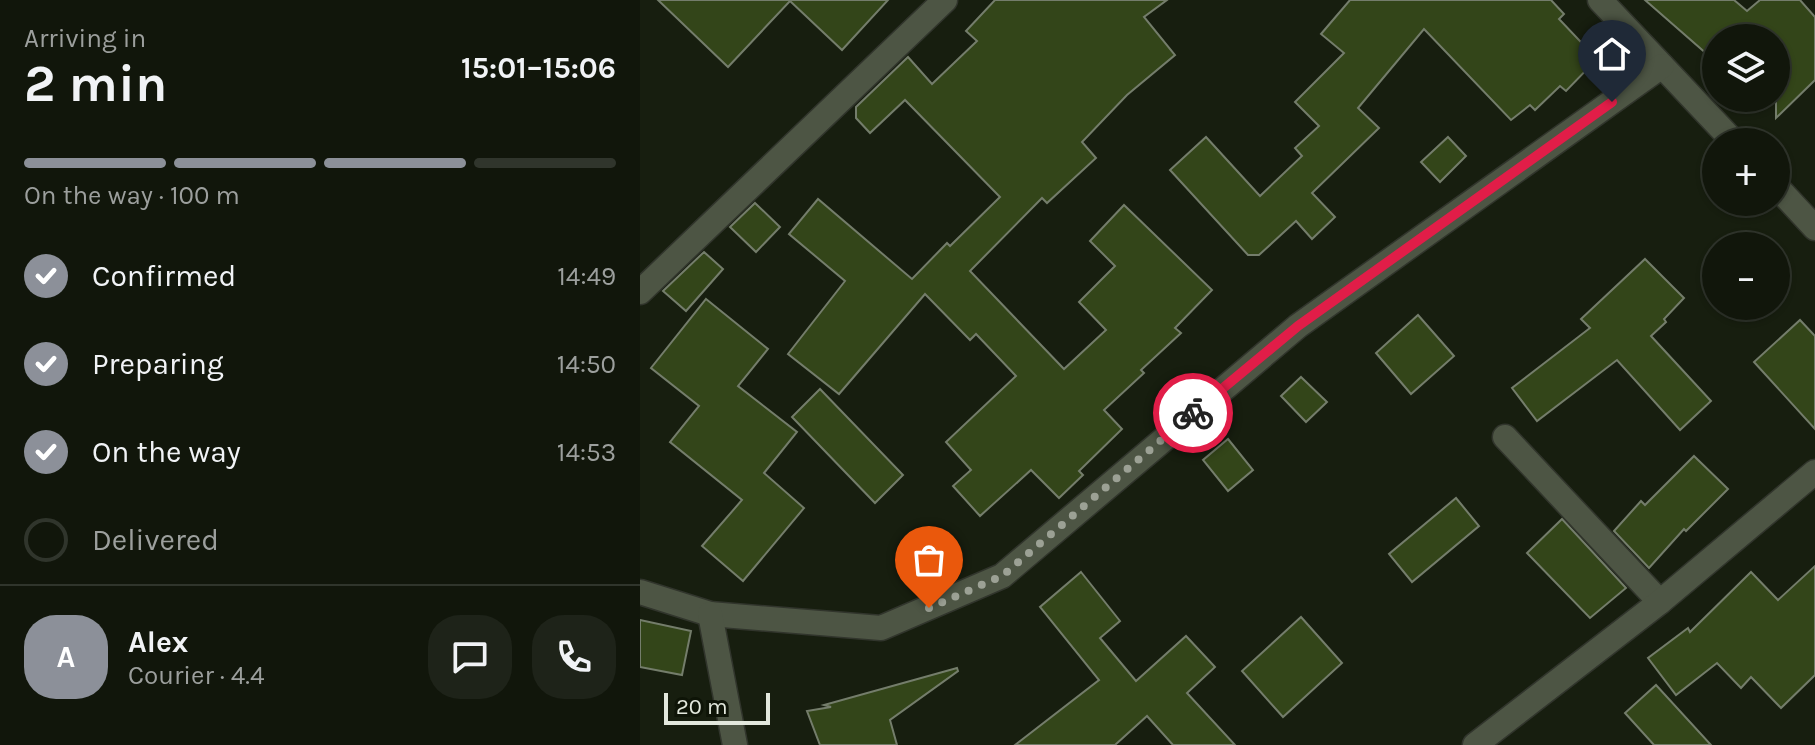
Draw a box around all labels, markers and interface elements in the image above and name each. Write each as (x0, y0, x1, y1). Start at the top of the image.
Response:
pin (1578, 20, 1646, 102)
text: Arriving in (24, 23, 146, 54)
map controls (1702, 24, 1790, 320)
button: layers (1702, 24, 1790, 112)
icon: home (1590, 32, 1634, 76)
text: 15:01–15:06 (461, 50, 616, 86)
text: 2 min (24, 53, 167, 114)
button: + (1702, 128, 1790, 216)
text: On the way · 100 m (24, 180, 240, 211)
button: − (1702, 232, 1790, 320)
icon: check (24, 254, 68, 298)
text: Confirmed (92, 258, 236, 294)
text: 14:49 (557, 261, 616, 292)
icon: check (24, 342, 68, 386)
text: Preparing (92, 346, 224, 382)
text: 14:50 (557, 349, 616, 380)
courier (1153, 373, 1233, 453)
icon: bike (1171, 391, 1215, 435)
icon: check (24, 430, 68, 474)
text: On the way (92, 434, 241, 470)
text: 14:53 (557, 437, 616, 468)
text: Delivered (92, 522, 219, 558)
pin (895, 526, 963, 608)
icon: bag (907, 538, 951, 582)
button: chat (428, 615, 512, 699)
button: phone (532, 615, 616, 699)
text: Alex (128, 624, 188, 660)
text: A (57, 639, 75, 675)
text: Courier · 4.4 (128, 660, 264, 691)
scale bar (664, 689, 770, 725)
text: 20 m (676, 694, 728, 720)

